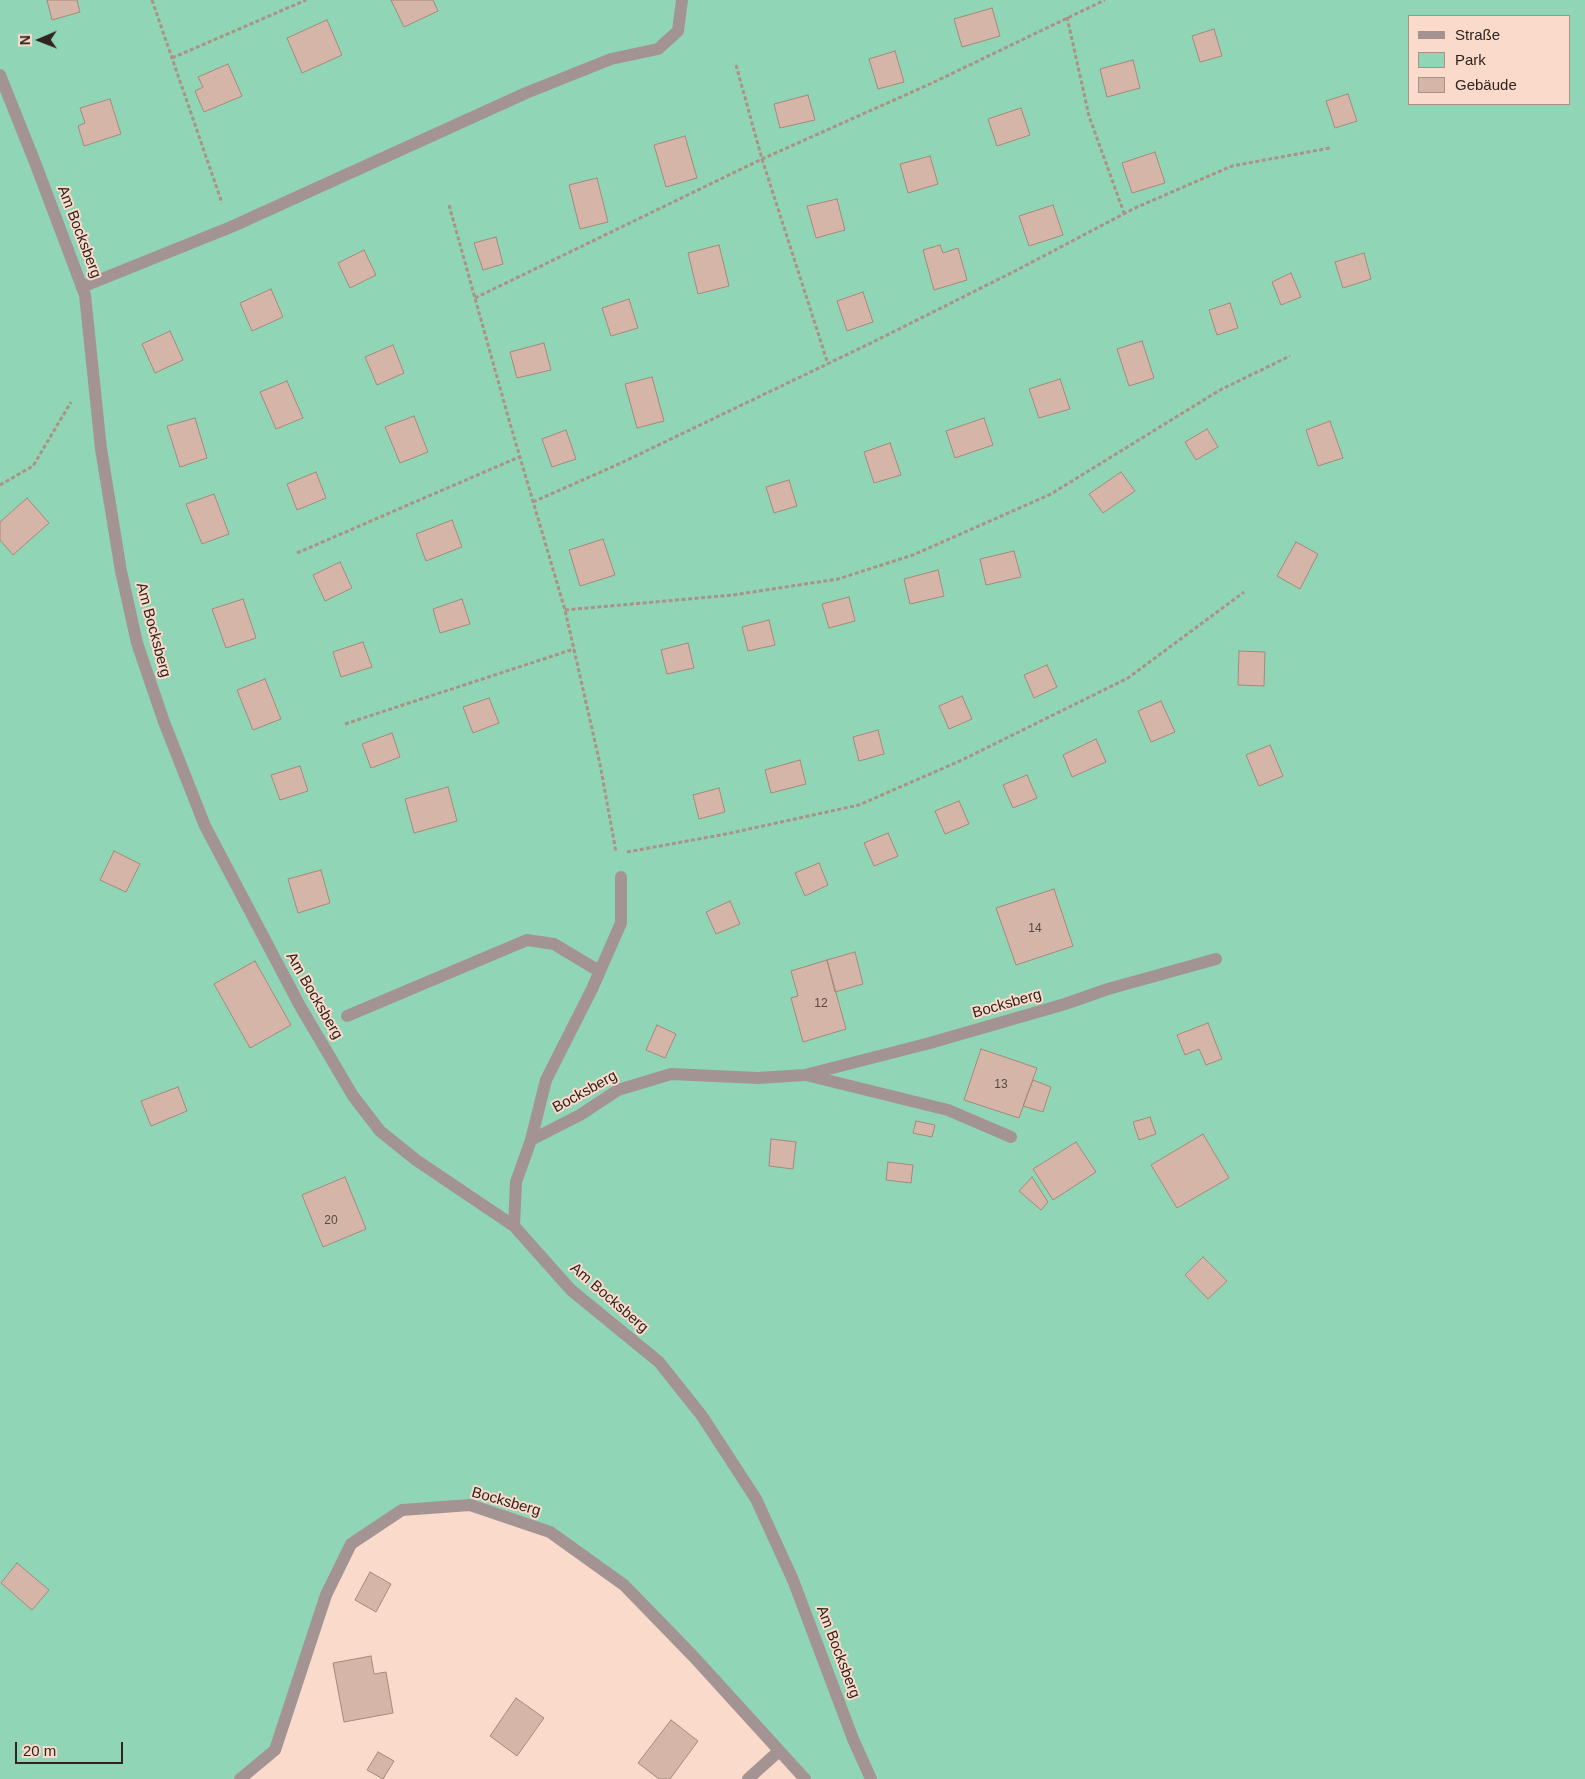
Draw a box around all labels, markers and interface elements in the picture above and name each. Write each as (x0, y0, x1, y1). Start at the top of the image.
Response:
north arrow (15, 15, 65, 65)
legend (1408, 15, 1570, 105)
text: Straße (1455, 26, 1500, 43)
text: N (17, 35, 33, 45)
text: Park (1455, 51, 1486, 68)
text: Gebäude (1455, 76, 1517, 93)
street label: Am Bocksberg (53, 183, 105, 281)
street label: Am Bocksberg (132, 581, 174, 679)
house number: 14 (1028, 922, 1042, 936)
street label: Am Bocksberg (282, 949, 346, 1043)
street label: Bocksberg (970, 986, 1044, 1022)
house number: 12 (814, 997, 828, 1011)
street label: Bocksberg (550, 1067, 620, 1117)
house number: 13 (994, 1078, 1008, 1092)
house number: 20 (324, 1214, 338, 1228)
street label: Am Bocksberg (566, 1259, 652, 1337)
street label: Bocksberg (469, 1484, 543, 1520)
street label: Am Bocksberg (812, 1603, 864, 1701)
scale bar (18, 1732, 125, 1764)
text: 20 m (23, 1742, 56, 1759)

